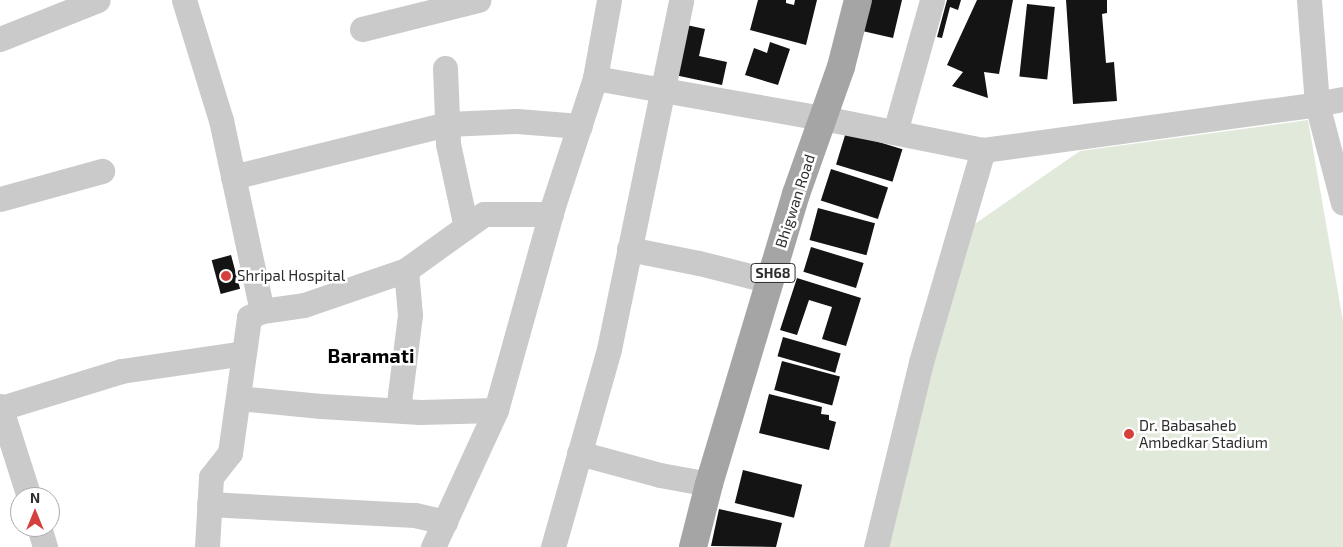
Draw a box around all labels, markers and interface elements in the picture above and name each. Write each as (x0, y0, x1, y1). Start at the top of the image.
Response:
street label: Bhigwan Road (771, 152, 819, 250)
road number: SH68 (750, 262, 796, 284)
place label: Shripal Hospital (237, 267, 346, 285)
marker: Shripal Hospital (219, 269, 233, 283)
district label: Baramati (328, 343, 414, 367)
place label: Dr. Babasaheb Ambedkar Stadium (1139, 416, 1268, 451)
marker: Dr. Babasaheb Ambedkar Stadium (1123, 428, 1135, 440)
north arrow (10, 487, 60, 537)
text: N (30, 489, 40, 506)

